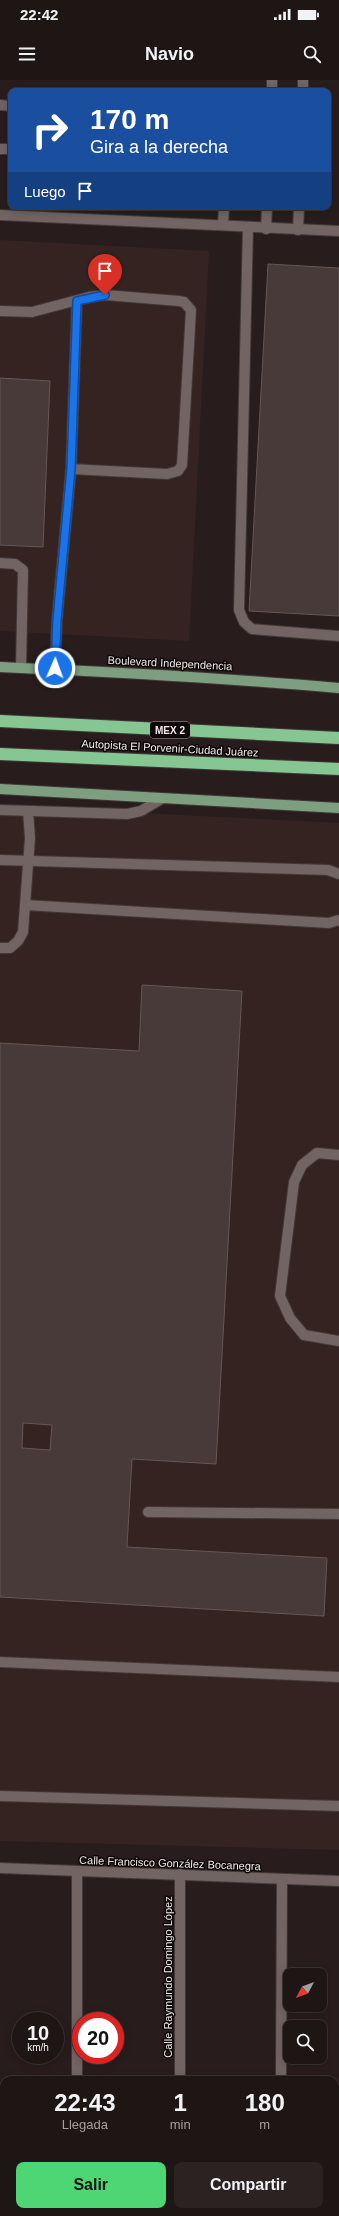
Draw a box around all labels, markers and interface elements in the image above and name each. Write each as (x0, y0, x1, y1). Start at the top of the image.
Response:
text: 22:42 (20, 6, 58, 23)
icon: menu (16, 43, 38, 65)
icon: search (301, 43, 323, 65)
text: Navio (145, 44, 194, 64)
icon: right (24, 104, 76, 156)
text: 170 m (90, 104, 169, 135)
text: Gira a la derecha (90, 137, 228, 157)
icon: arrive (74, 180, 96, 202)
text: Luego (24, 183, 66, 200)
pin (88, 254, 122, 295)
icon: arrive (94, 260, 116, 282)
position arrow (34, 647, 76, 689)
street label: Boulevard Independencia (107, 654, 233, 672)
road number: MEX 2 (150, 722, 190, 738)
street label: Autopista El Porvenir-Ciudad Juárez (81, 737, 259, 759)
street label: Calle Francisco González Bocanegra (79, 1854, 262, 1872)
street label: Calle Raymundo Domingo López (162, 1896, 174, 2058)
north arrow (283, 1968, 327, 2012)
map controls (283, 1968, 327, 2064)
speed limit sign: 20 (72, 2012, 124, 2064)
button: search (283, 2020, 327, 2064)
text: 10 (27, 2022, 49, 2044)
text: km/h (27, 2042, 49, 2053)
text: 22:43 (54, 2089, 116, 2116)
text: 1 (173, 2089, 187, 2116)
text: 180 (245, 2089, 285, 2116)
text: Llegada (62, 2117, 108, 2132)
text: min (170, 2117, 191, 2132)
text: m (259, 2117, 270, 2132)
button: Salir (16, 2162, 166, 2208)
button: Compartir (174, 2162, 323, 2208)

